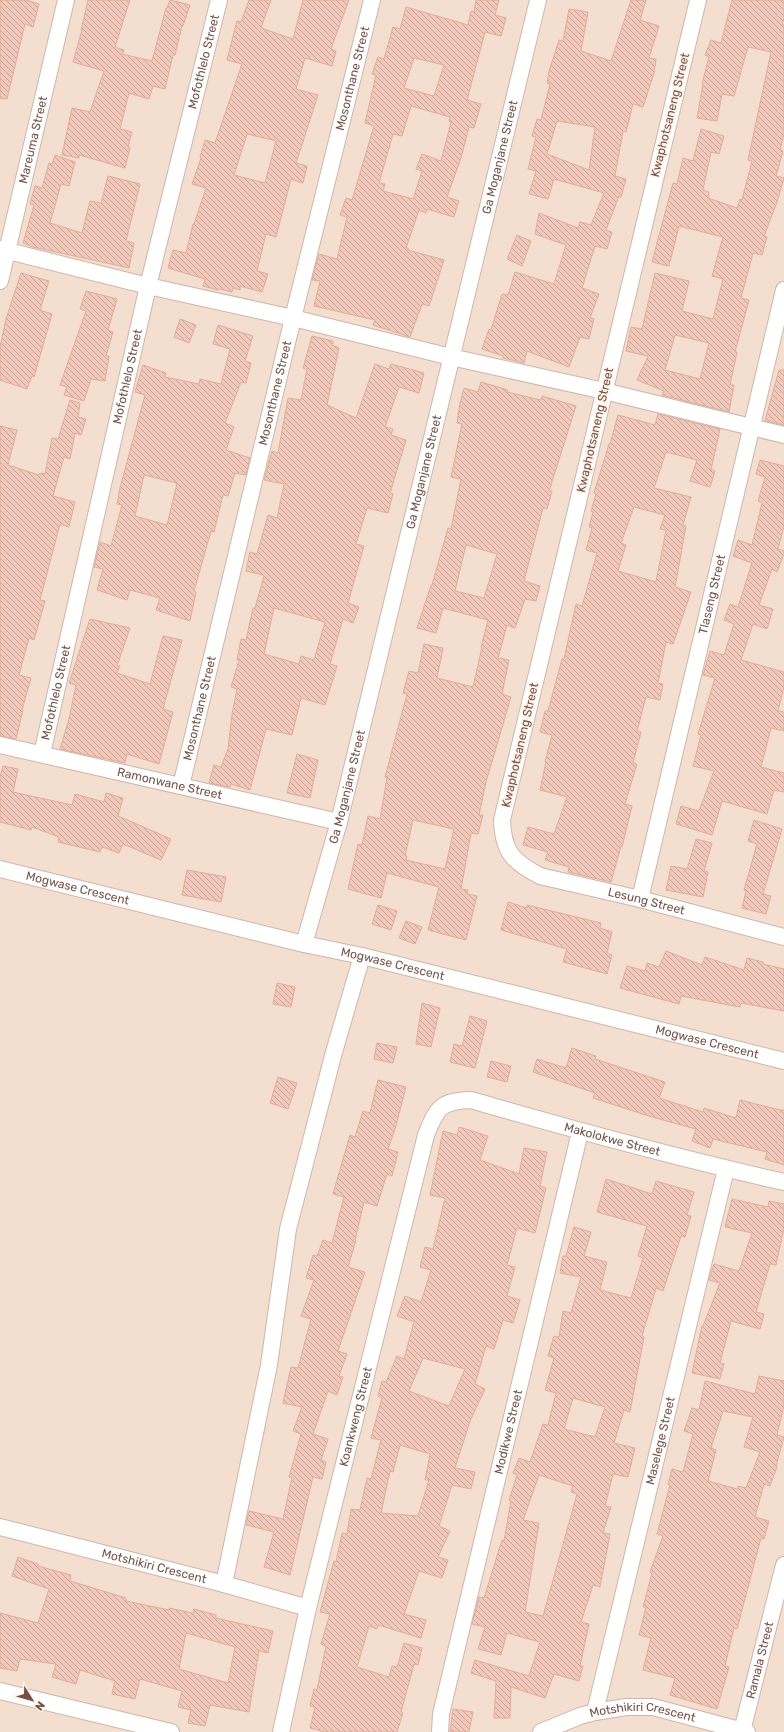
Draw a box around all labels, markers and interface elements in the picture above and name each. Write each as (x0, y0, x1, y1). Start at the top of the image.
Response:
street label: Mofothlelo Street (185, 13, 222, 110)
street label: Mosonthane Street (333, 25, 372, 132)
street label: Kwaphotsaneng Street (648, 51, 692, 179)
street label: Mareuma Street (16, 94, 50, 185)
street label: Ga Moganjane Street (479, 98, 521, 215)
street label: Mofothlelo Street (110, 327, 145, 425)
street label: Mosonthane Street (256, 339, 294, 447)
street label: Kwaphotsaneng Street (574, 366, 616, 494)
street label: Ga Moganjane Street (403, 413, 444, 530)
street label: Tlaseng Street (696, 553, 728, 636)
street label: Mofothlelo Street (38, 643, 74, 741)
street label: Mosonthane Street (180, 654, 219, 762)
street label: Kwaphotsaneng Street (499, 681, 541, 809)
street label: Ga Moganjane Street (326, 728, 368, 845)
street label: Ramonwane Street (116, 765, 224, 802)
street label: Mogwase Crescent (25, 869, 131, 908)
street label: Lesung Street (607, 885, 687, 918)
street label: Mogwase Crescent (340, 945, 446, 983)
street label: Mogwase Crescent (654, 1022, 761, 1062)
street label: Makolokwe Street (563, 1120, 662, 1159)
street label: Koankweng Street (337, 1365, 375, 1468)
street label: Modikwe Street (491, 1388, 525, 1476)
street label: Maselege Street (643, 1395, 678, 1486)
street label: Motshikiri Crescent (100, 1546, 208, 1586)
street label: Ramala Street (743, 1620, 776, 1700)
north arrow (12, 1680, 52, 1720)
text: N (32, 1699, 47, 1713)
street label: Motshikiri Crescent (588, 1700, 697, 1725)

